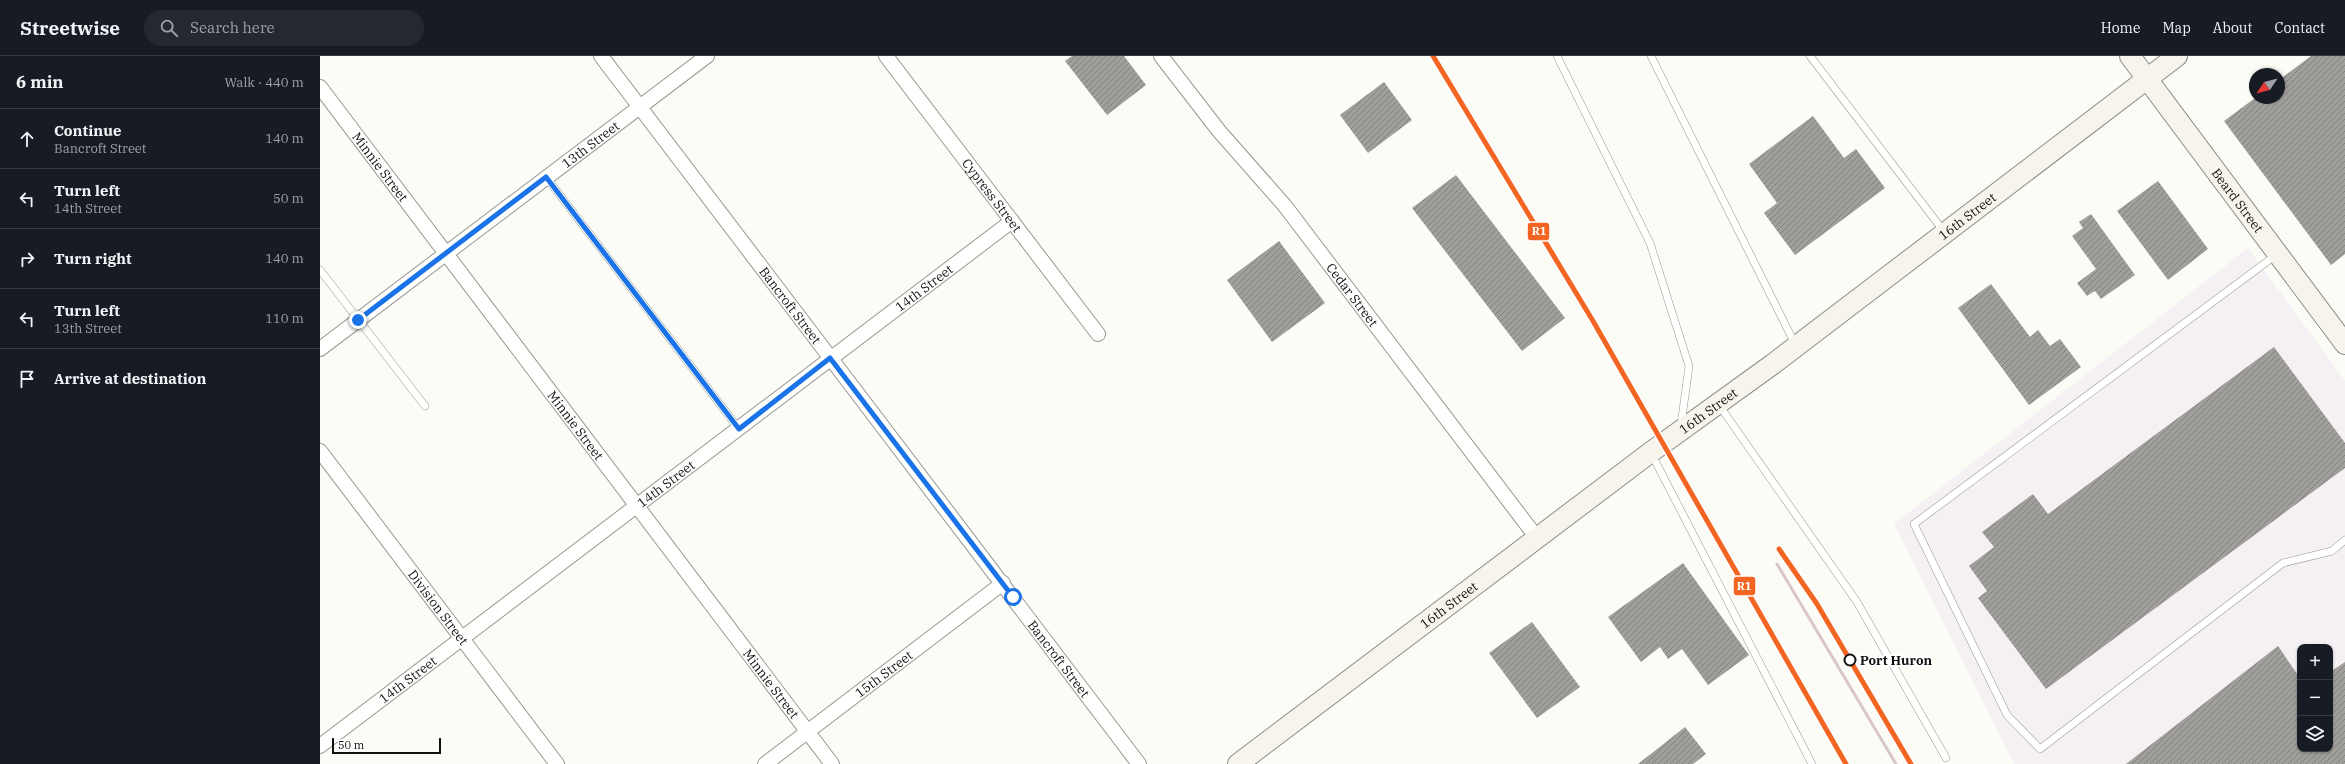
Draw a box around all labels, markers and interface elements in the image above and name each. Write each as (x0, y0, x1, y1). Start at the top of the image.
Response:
search box (144, 10, 424, 46)
text: Streetwise (20, 16, 120, 40)
icon: search (158, 17, 180, 39)
text: Search here (190, 18, 275, 37)
text: Home (2101, 19, 2140, 37)
text: Map (2162, 19, 2191, 37)
text: About (2213, 19, 2252, 37)
text: Contact (2274, 19, 2325, 37)
north arrow (2249, 68, 2285, 104)
text: 6 min (16, 71, 64, 93)
text: Walk · 440 m (225, 74, 304, 91)
street label: 13th Street (558, 117, 623, 172)
text: Continue (54, 121, 121, 140)
icon: ahead (16, 128, 38, 150)
street label: Minnie Street (348, 129, 412, 206)
text: 140 m (265, 130, 304, 147)
text: Bancroft Street (54, 140, 146, 157)
street label: Cypress Street (958, 155, 1026, 236)
street label: Beard Street (2208, 165, 2267, 236)
text: Turn left (54, 181, 120, 200)
icon: left (16, 188, 38, 210)
street label: 16th Street (1935, 189, 2000, 244)
text: 50 m (273, 190, 304, 207)
text: 14th Street (54, 200, 122, 217)
line badge: R1 (1527, 222, 1550, 241)
text: R1 (1532, 224, 1547, 238)
icon: right (16, 248, 38, 270)
text: Turn right (54, 249, 132, 268)
text: 140 m (265, 250, 304, 267)
street label: Cedar Street (1322, 260, 1382, 331)
street label: 14th Street (892, 261, 957, 316)
street label: Bancroft Street (755, 264, 825, 348)
text: Turn left (54, 301, 120, 320)
icon: left (16, 308, 38, 330)
text: 110 m (265, 310, 304, 327)
route end (349, 311, 367, 329)
text: 13th Street (54, 320, 122, 337)
icon: arrive (16, 368, 38, 390)
text: Arrive at destination (54, 369, 206, 388)
street label: 16th Street (1676, 384, 1741, 438)
street label: Minnie Street (544, 387, 607, 464)
street label: 14th Street (634, 457, 699, 511)
street label: Division Street (404, 567, 472, 649)
line badge: R1 (1733, 576, 1756, 596)
street label: 16th Street (1417, 578, 1481, 633)
text: R1 (1737, 579, 1752, 593)
route start (1004, 588, 1022, 606)
street label: Bancroft Street (1024, 617, 1094, 701)
map controls (2297, 644, 2333, 752)
button: + (2297, 644, 2333, 680)
street label: Minnie Street (739, 646, 803, 722)
street label: 15th Street (852, 647, 916, 702)
street label: 14th Street (376, 652, 440, 707)
place label: Port Huron (1860, 652, 1933, 669)
marker: Port Huron (1843, 653, 1857, 667)
button: − (2297, 680, 2333, 716)
button: layers (2297, 716, 2333, 752)
scale bar (332, 736, 441, 755)
text: 50 m (338, 738, 364, 752)

